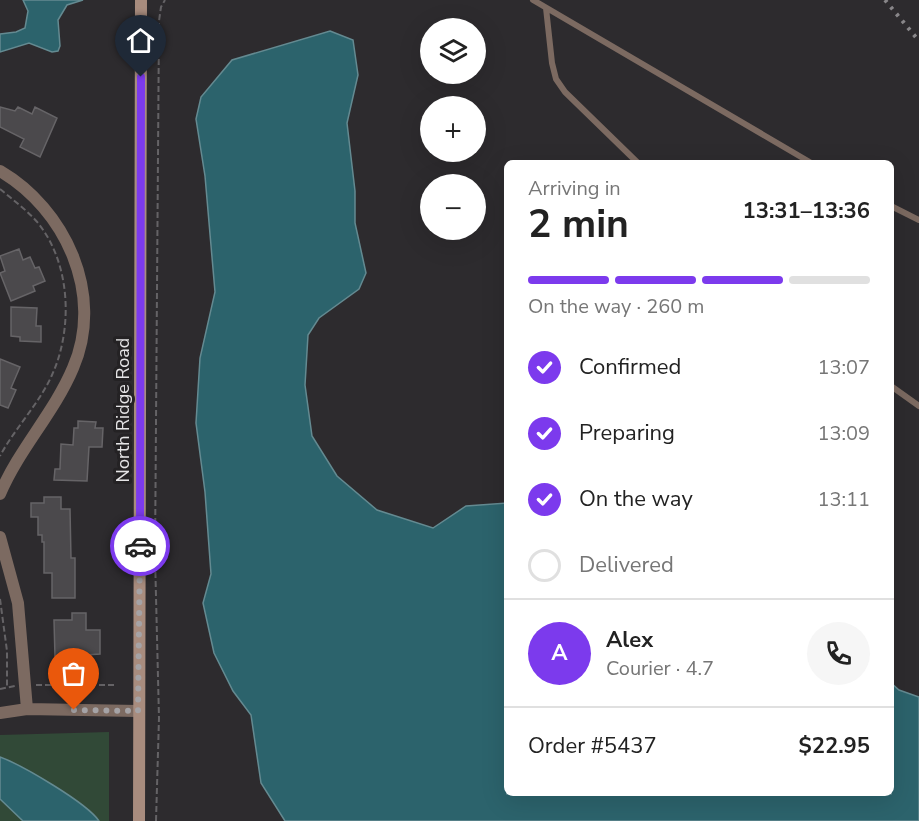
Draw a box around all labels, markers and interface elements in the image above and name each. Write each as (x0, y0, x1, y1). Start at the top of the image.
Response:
pin (115, 15, 166, 77)
map controls (420, 18, 486, 240)
button: layers (420, 18, 486, 84)
icon: home (124, 24, 157, 57)
button: + (420, 96, 486, 162)
button: − (420, 174, 486, 240)
text: Arriving in (528, 175, 621, 202)
text: 13:31–13:36 (742, 196, 870, 226)
text: 2 min (528, 198, 629, 251)
text: On the way · 260 m (528, 293, 704, 320)
street label: North Ridge Road (111, 338, 135, 482)
icon: check (528, 351, 561, 384)
text: Confirmed (579, 352, 681, 382)
text: 13:07 (817, 354, 870, 381)
icon: check (528, 417, 561, 450)
text: Preparing (579, 418, 675, 448)
text: 13:09 (817, 420, 870, 447)
icon: check (528, 483, 561, 516)
text: On the way (579, 484, 693, 514)
text: 13:11 (817, 486, 870, 513)
courier (110, 516, 170, 576)
icon: car (124, 530, 157, 563)
text: Delivered (579, 550, 674, 580)
button: phone (807, 622, 870, 685)
text: Alex (606, 625, 653, 655)
text: A (551, 638, 568, 668)
pin (48, 648, 99, 710)
text: Courier · 4.7 (606, 655, 714, 682)
icon: bag (57, 657, 90, 690)
text: Order #5437 (528, 731, 657, 761)
text: $22.95 (799, 731, 870, 761)

